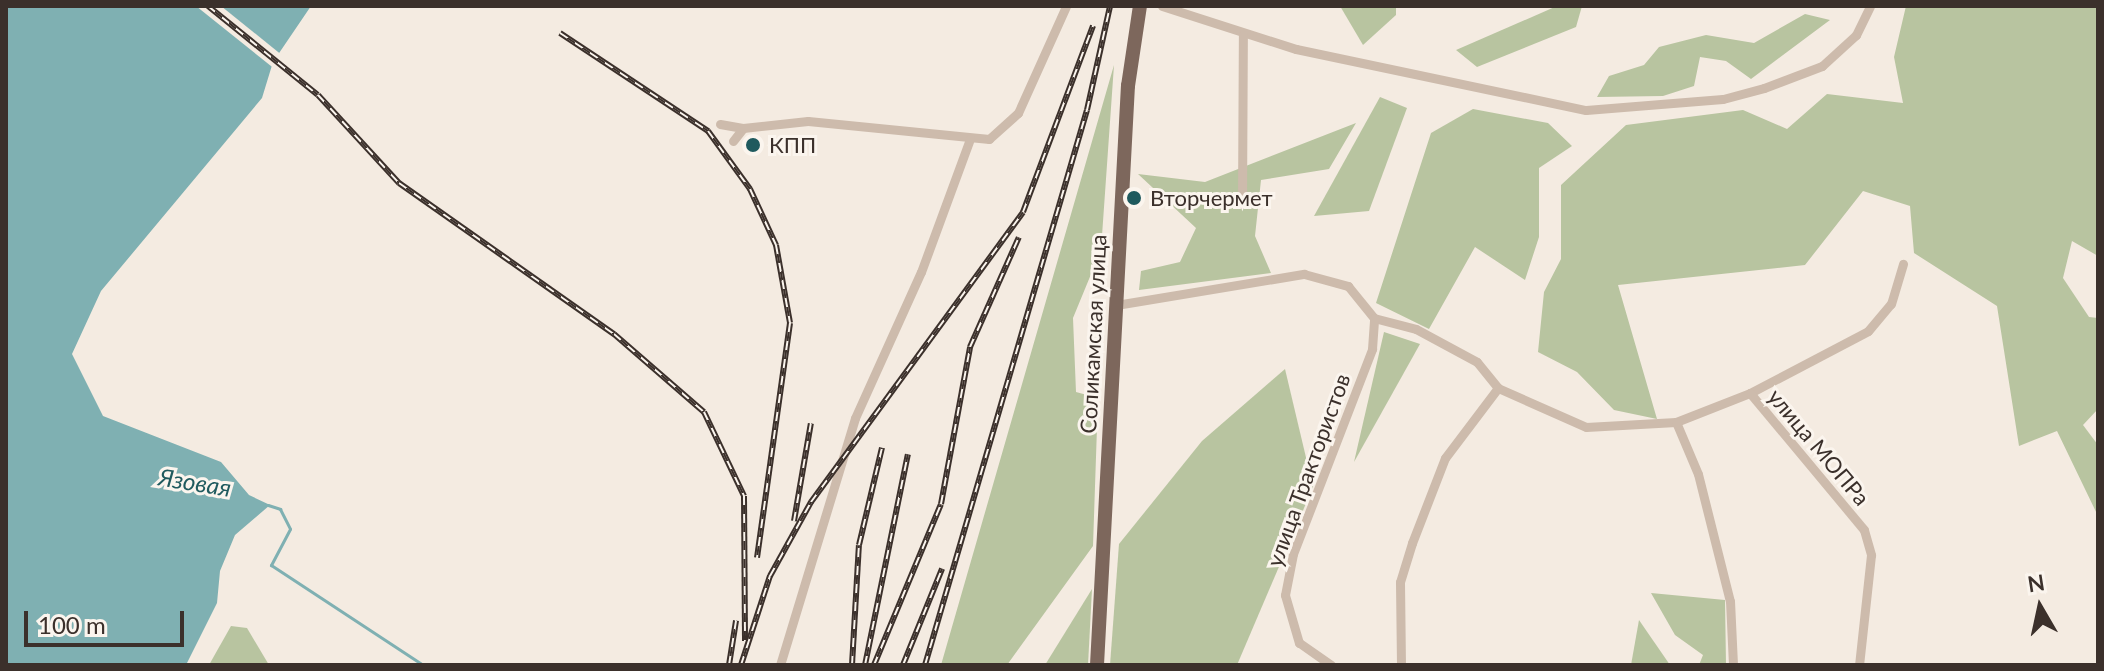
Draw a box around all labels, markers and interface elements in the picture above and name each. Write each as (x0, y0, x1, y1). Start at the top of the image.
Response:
place label: КПП (769, 132, 816, 158)
marker: КПП (744, 136, 762, 154)
place label: Вторчермет (1150, 185, 1273, 211)
marker: Вторчермет (1125, 189, 1143, 207)
street label: Соликамская улица (1075, 234, 1111, 434)
street label: улица Трактористов (1261, 370, 1355, 570)
street label: улица МОПРа (1763, 383, 1875, 511)
water label: Язовая (157, 462, 233, 502)
north arrow (2000, 567, 2080, 647)
text: N (2026, 568, 2047, 597)
scale bar (28, 595, 188, 645)
text: 100 m (38, 610, 106, 639)

